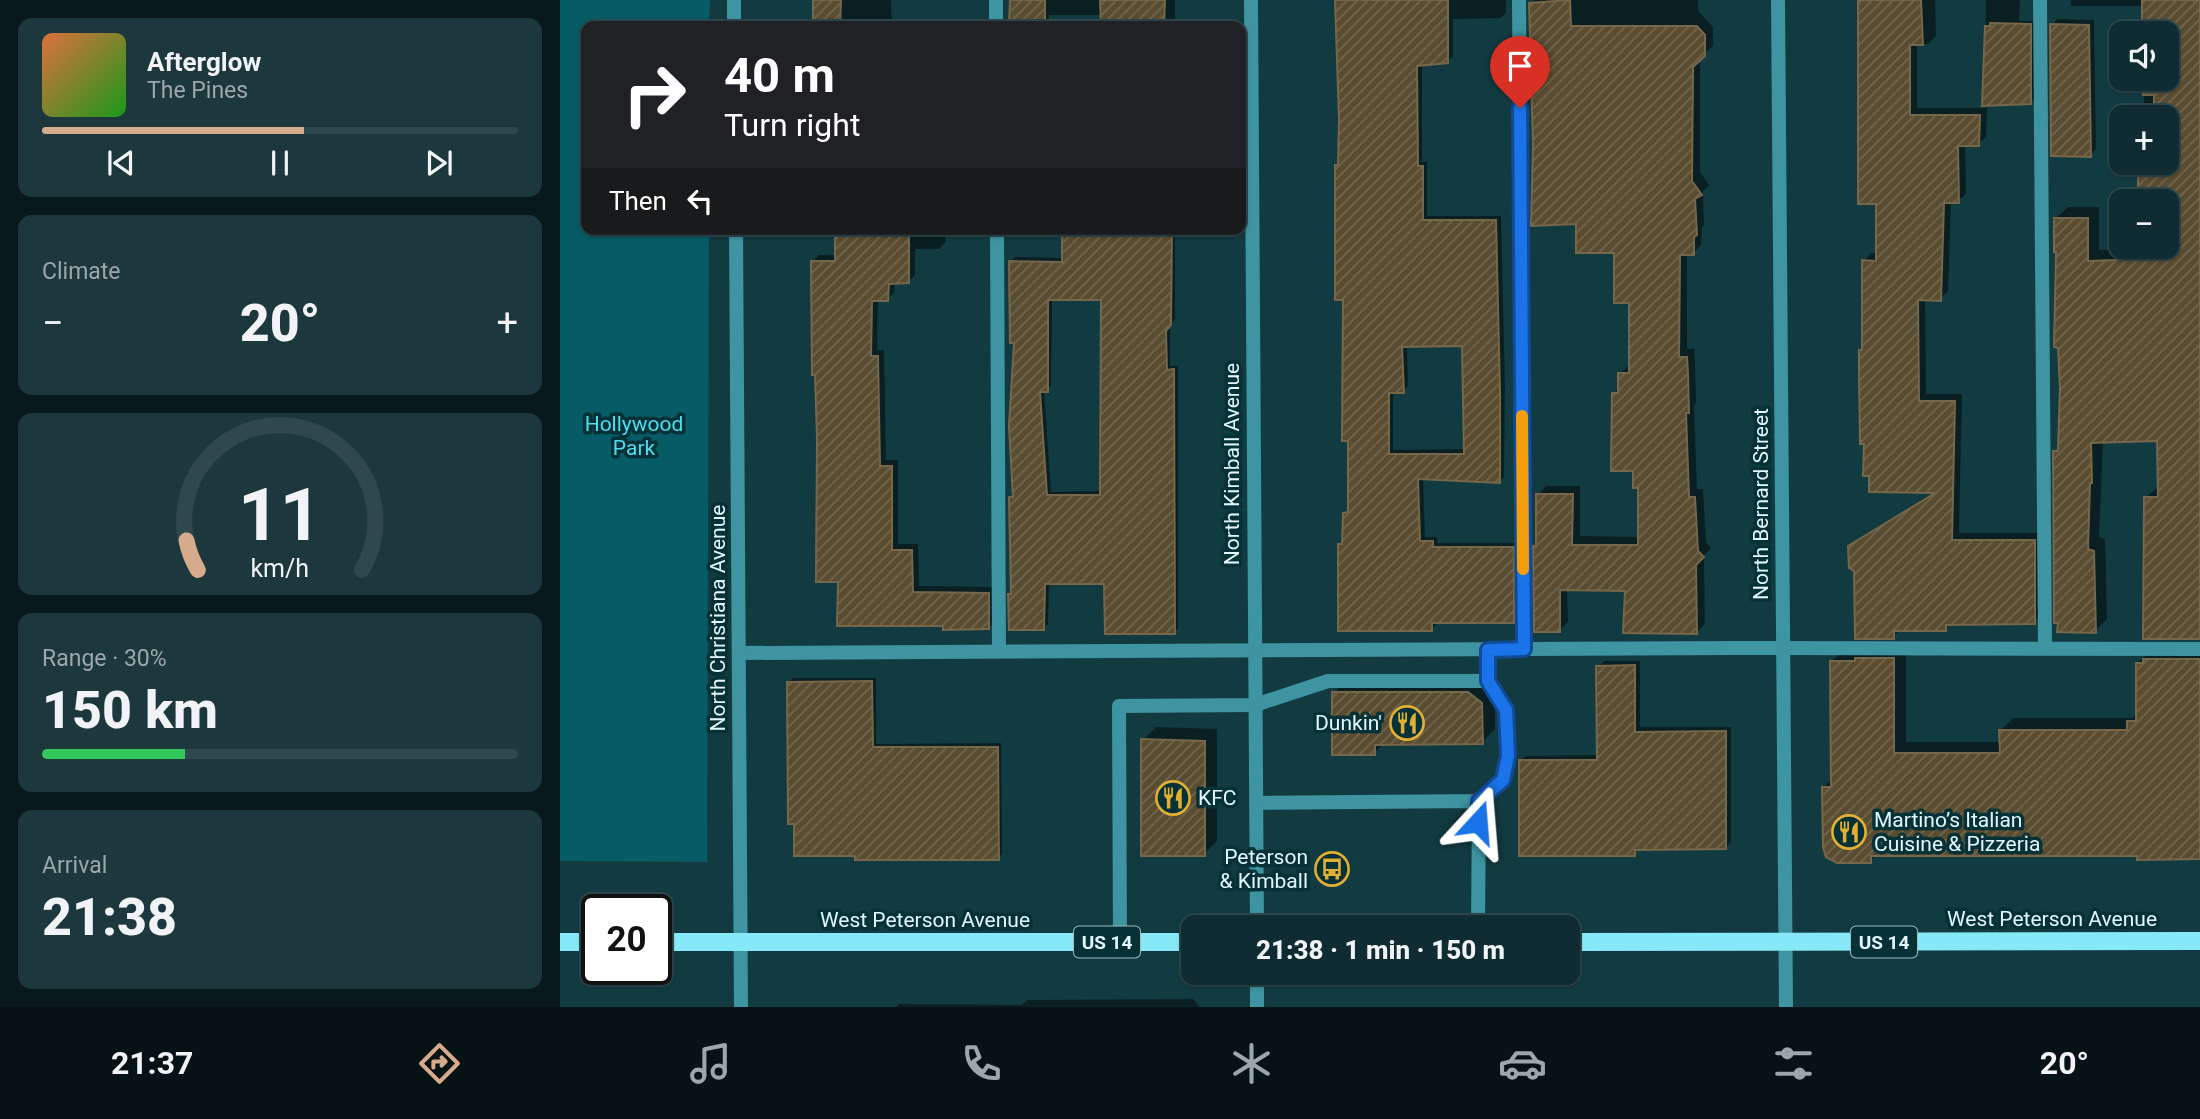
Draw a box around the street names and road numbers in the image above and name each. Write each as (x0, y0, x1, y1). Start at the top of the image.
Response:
street label: North Kimball Avenue (1220, 363, 1244, 565)
street label: North Bernard Street (1749, 408, 1773, 600)
street label: North Christiana Avenue (706, 505, 730, 731)
street label: West Peterson Avenue (1947, 907, 2157, 931)
street label: West Peterson Avenue (820, 908, 1030, 932)
road number: US 14 (1074, 926, 1140, 958)
road number: US 14 (1851, 926, 1917, 958)

